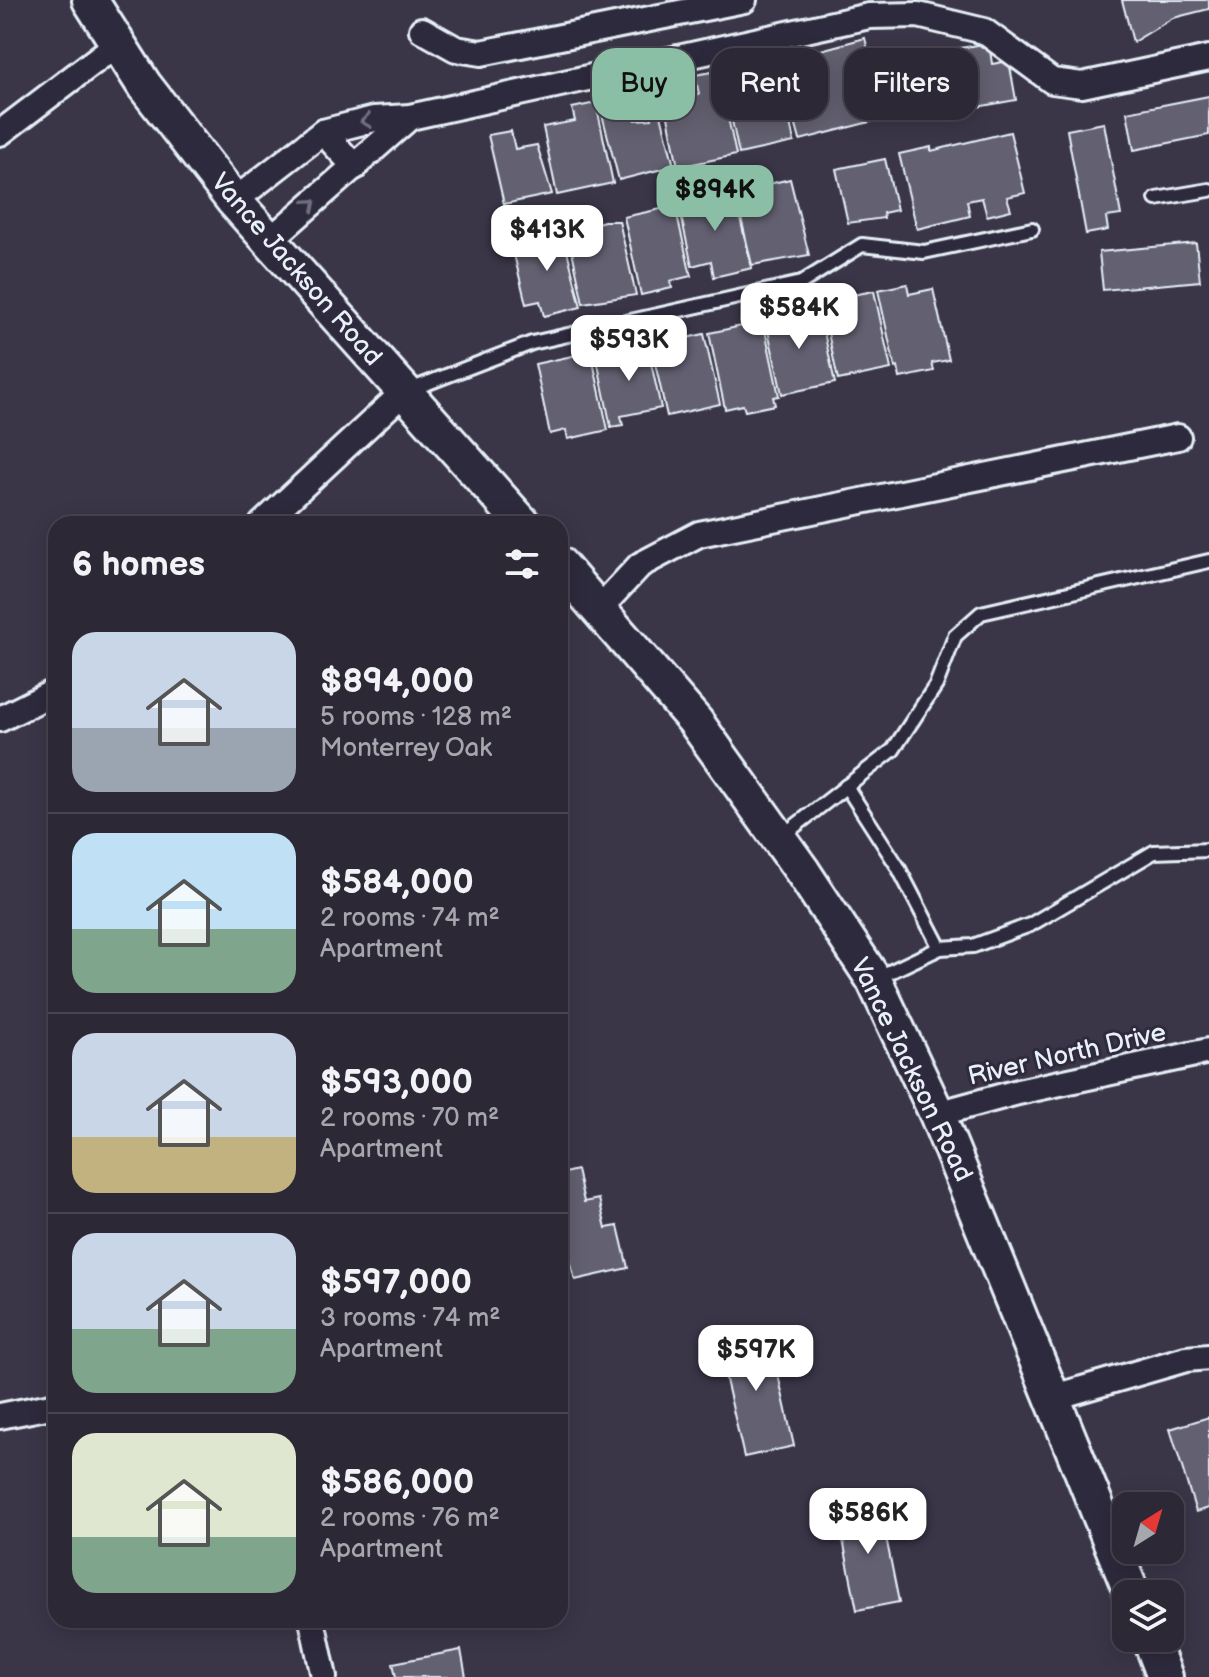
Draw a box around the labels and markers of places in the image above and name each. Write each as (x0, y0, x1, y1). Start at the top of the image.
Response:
pin: $894K (659, 165, 771, 233)
pin: $413K (491, 205, 603, 273)
pin: $584K (743, 283, 855, 351)
pin: $593K (573, 315, 685, 383)
pin: $597K (700, 1325, 812, 1393)
pin: $586K (812, 1488, 924, 1556)

